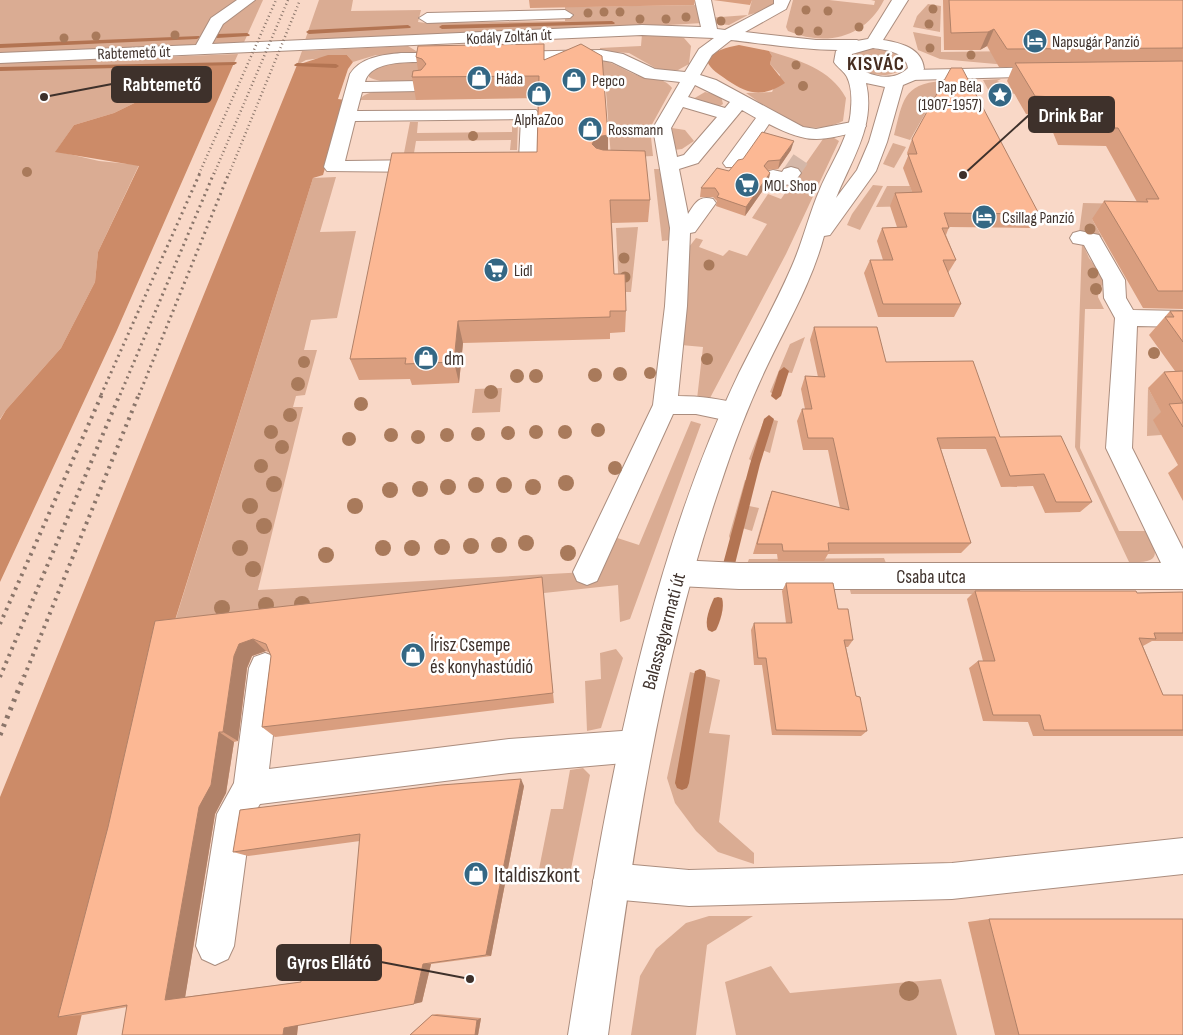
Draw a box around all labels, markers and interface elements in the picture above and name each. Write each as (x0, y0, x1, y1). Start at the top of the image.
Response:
street label: Kodály Zoltán út (466, 26, 553, 49)
hotel icon: Napsugár Panzió (1022, 28, 1048, 54)
place label: Napsugár Panzió (1052, 33, 1140, 52)
street label: Rabtemető út (97, 43, 171, 64)
district label: KISVÁC (847, 52, 905, 76)
shop icon: Háda (466, 65, 492, 91)
callout: Rabtemető (112, 67, 211, 102)
shop icon: Pepco (561, 67, 587, 93)
place label: Háda (496, 70, 523, 89)
place label: Pepco (592, 72, 625, 91)
text: Rabtemető (123, 73, 201, 97)
place label: Pap Béla (1907-1957) (918, 78, 982, 115)
shop icon: AlphaZoo (526, 81, 552, 107)
place icon: Pap Béla (1907-1957) (987, 82, 1013, 108)
callout: Drink Bar (1029, 97, 1114, 132)
text: Drink Bar (1038, 104, 1104, 128)
place label: AlphaZoo (513, 111, 564, 130)
shop icon: Rossmann (577, 116, 603, 142)
place label: Rossmann (608, 121, 663, 140)
supermarket icon: MOL Shop (734, 172, 760, 198)
place label: MOL Shop (764, 177, 817, 196)
hotel icon: Csillag Panzió (971, 204, 997, 230)
place label: Csillag Panzió (1002, 209, 1074, 228)
supermarket icon: Lidl (483, 257, 509, 283)
place label: Lidl (514, 262, 533, 281)
shop icon: dm (413, 345, 439, 371)
place label: dm (444, 348, 464, 371)
street label: Csaba utca (896, 566, 966, 589)
street label: Balassagyarmati út (638, 570, 691, 692)
place label: Írisz Csempe és konyhastúdió (430, 634, 533, 679)
shop icon: Írisz Csempe és konyhastúdió (400, 642, 426, 668)
shop icon: Italdiszkont (463, 861, 489, 887)
place label: Italdiszkont (494, 862, 580, 889)
callout: Gyros Ellátó (277, 945, 381, 980)
text: Gyros Ellátó (287, 951, 371, 975)

